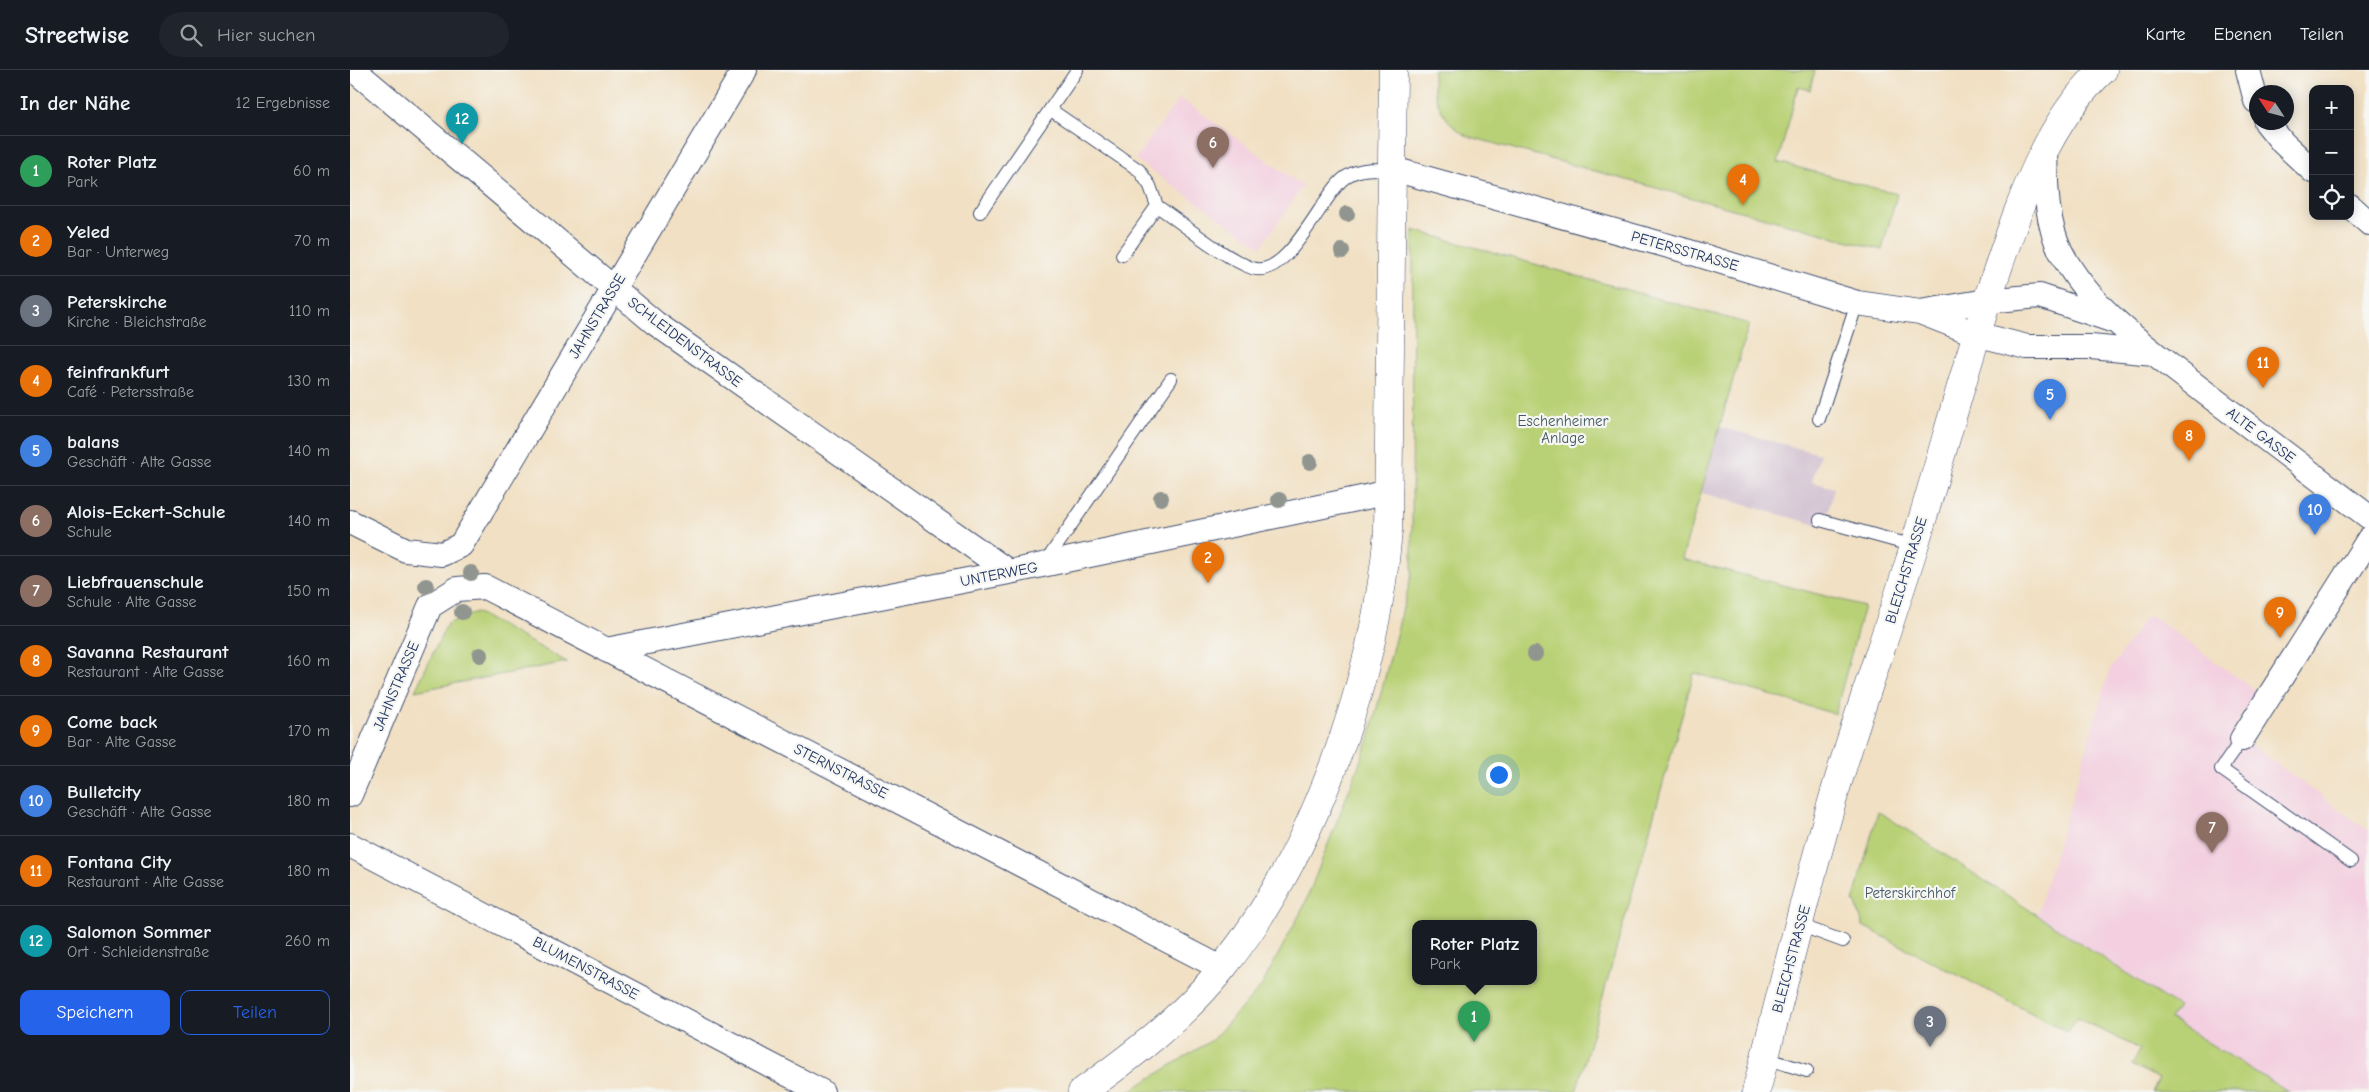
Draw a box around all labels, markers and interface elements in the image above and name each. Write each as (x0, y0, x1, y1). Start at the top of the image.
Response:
search box (159, 12, 509, 57)
text: Streetwise (25, 21, 129, 49)
icon: search (177, 21, 205, 49)
text: Hier suchen (217, 24, 316, 46)
text: Karte (2145, 24, 2186, 45)
text: Ebenen (2214, 24, 2272, 45)
text: Teilen (2300, 24, 2344, 45)
north arrow (2249, 85, 2294, 130)
map controls (2309, 85, 2354, 220)
button: + (2309, 85, 2354, 130)
text: In der Nähe (20, 91, 130, 115)
text: 12 Ergebnisse (236, 94, 330, 112)
pin: 12 (446, 103, 478, 144)
pin: 6 (1197, 127, 1229, 168)
button: − (2309, 130, 2354, 175)
text: Roter Platz (67, 151, 156, 173)
text: 1 (33, 162, 39, 180)
text: 60 m (293, 162, 330, 180)
pin: 4 (1727, 164, 1759, 205)
text: Park (67, 173, 98, 191)
button: locate (2309, 175, 2354, 220)
text: Yeled (67, 221, 110, 243)
street label: PETERSSTRASSE (1629, 227, 1741, 275)
text: 2 (32, 232, 40, 250)
text: 70 m (294, 232, 330, 250)
text: Bar · Unterweg (67, 243, 169, 261)
street label: JAHNSTRASSE (565, 270, 629, 362)
text: Peterskirche (67, 291, 167, 313)
street label: SCHLEIDENSTRASSE (624, 293, 746, 391)
text: 3 (32, 302, 40, 320)
text: 110 m (289, 302, 330, 320)
text: Kirche · Bleichstraße (67, 313, 207, 331)
pin: 11 (2247, 347, 2279, 388)
text: feinfrankfurt (67, 361, 169, 383)
text: 4 (32, 372, 40, 390)
text: 130 m (287, 372, 330, 390)
pin: 5 (2034, 379, 2066, 420)
text: Café · Petersstraße (67, 383, 194, 401)
street label: ALTE GASSE (2223, 403, 2299, 467)
park label: Eschenheimer Anlage (1517, 412, 1609, 447)
pin: 8 (2173, 420, 2205, 461)
text: balans (67, 431, 119, 453)
text: 5 (32, 442, 40, 460)
text: 140 m (288, 442, 330, 460)
text: Geschäft · Alte Gasse (67, 453, 211, 471)
pin: 10 (2299, 494, 2331, 535)
text: Alois-Eckert-Schule (67, 501, 225, 523)
text: 6 (32, 512, 40, 530)
text: 140 m (288, 512, 330, 530)
street label: BLEICHSTRASSE (1881, 514, 1931, 626)
text: Schule (67, 523, 112, 541)
pin: 2 (1192, 542, 1224, 583)
street label: UNTERWEG (959, 558, 1040, 590)
text: Liebfrauenschule (67, 571, 204, 593)
text: 7 (32, 582, 40, 600)
text: 150 m (287, 582, 330, 600)
text: Schule · Alte Gasse (67, 593, 197, 611)
pin: 9 (2264, 597, 2296, 638)
street label: JAHNSTRASSE (369, 638, 423, 734)
text: Savanna Restaurant (67, 641, 229, 663)
text: 8 (32, 652, 40, 670)
text: 160 m (287, 652, 330, 670)
text: Restaurant · Alte Gasse (67, 663, 224, 681)
text: Come back (67, 711, 157, 733)
text: 9 (32, 722, 40, 740)
text: 170 m (288, 722, 330, 740)
text: Bar · Alte Gasse (67, 733, 176, 751)
street label: STERNSTRASSE (791, 740, 891, 802)
your location (1486, 762, 1512, 788)
text: Bulletcity (67, 781, 141, 803)
text: 10 (28, 792, 44, 810)
text: 180 m (287, 792, 330, 810)
text: Geschäft · Alte Gasse (67, 803, 211, 821)
pin: 7 (2196, 812, 2228, 853)
text: Fontana City (67, 851, 171, 873)
text: 11 (30, 862, 42, 880)
text: 180 m (287, 862, 330, 880)
text: Restaurant · Alte Gasse (67, 873, 224, 891)
park label: Peterskirchhof (1865, 884, 1956, 902)
street label: BLEICHSTRASSE (1768, 903, 1814, 1015)
popup (1412, 920, 1537, 985)
text: Salomon Sommer (67, 921, 211, 943)
text: 12 (29, 932, 43, 950)
text: 260 m (285, 932, 330, 950)
street label: BLUMENSTRASSE (530, 932, 642, 1004)
text: Roter Platz (1430, 933, 1519, 955)
text: Ort · Schleidenstraße (67, 943, 209, 961)
text: Park (1430, 955, 1460, 973)
button: Speichern (20, 990, 170, 1035)
button: Teilen (180, 990, 330, 1035)
pin: 1 (1458, 1001, 1490, 1042)
pin: 3 (1914, 1006, 1946, 1047)

